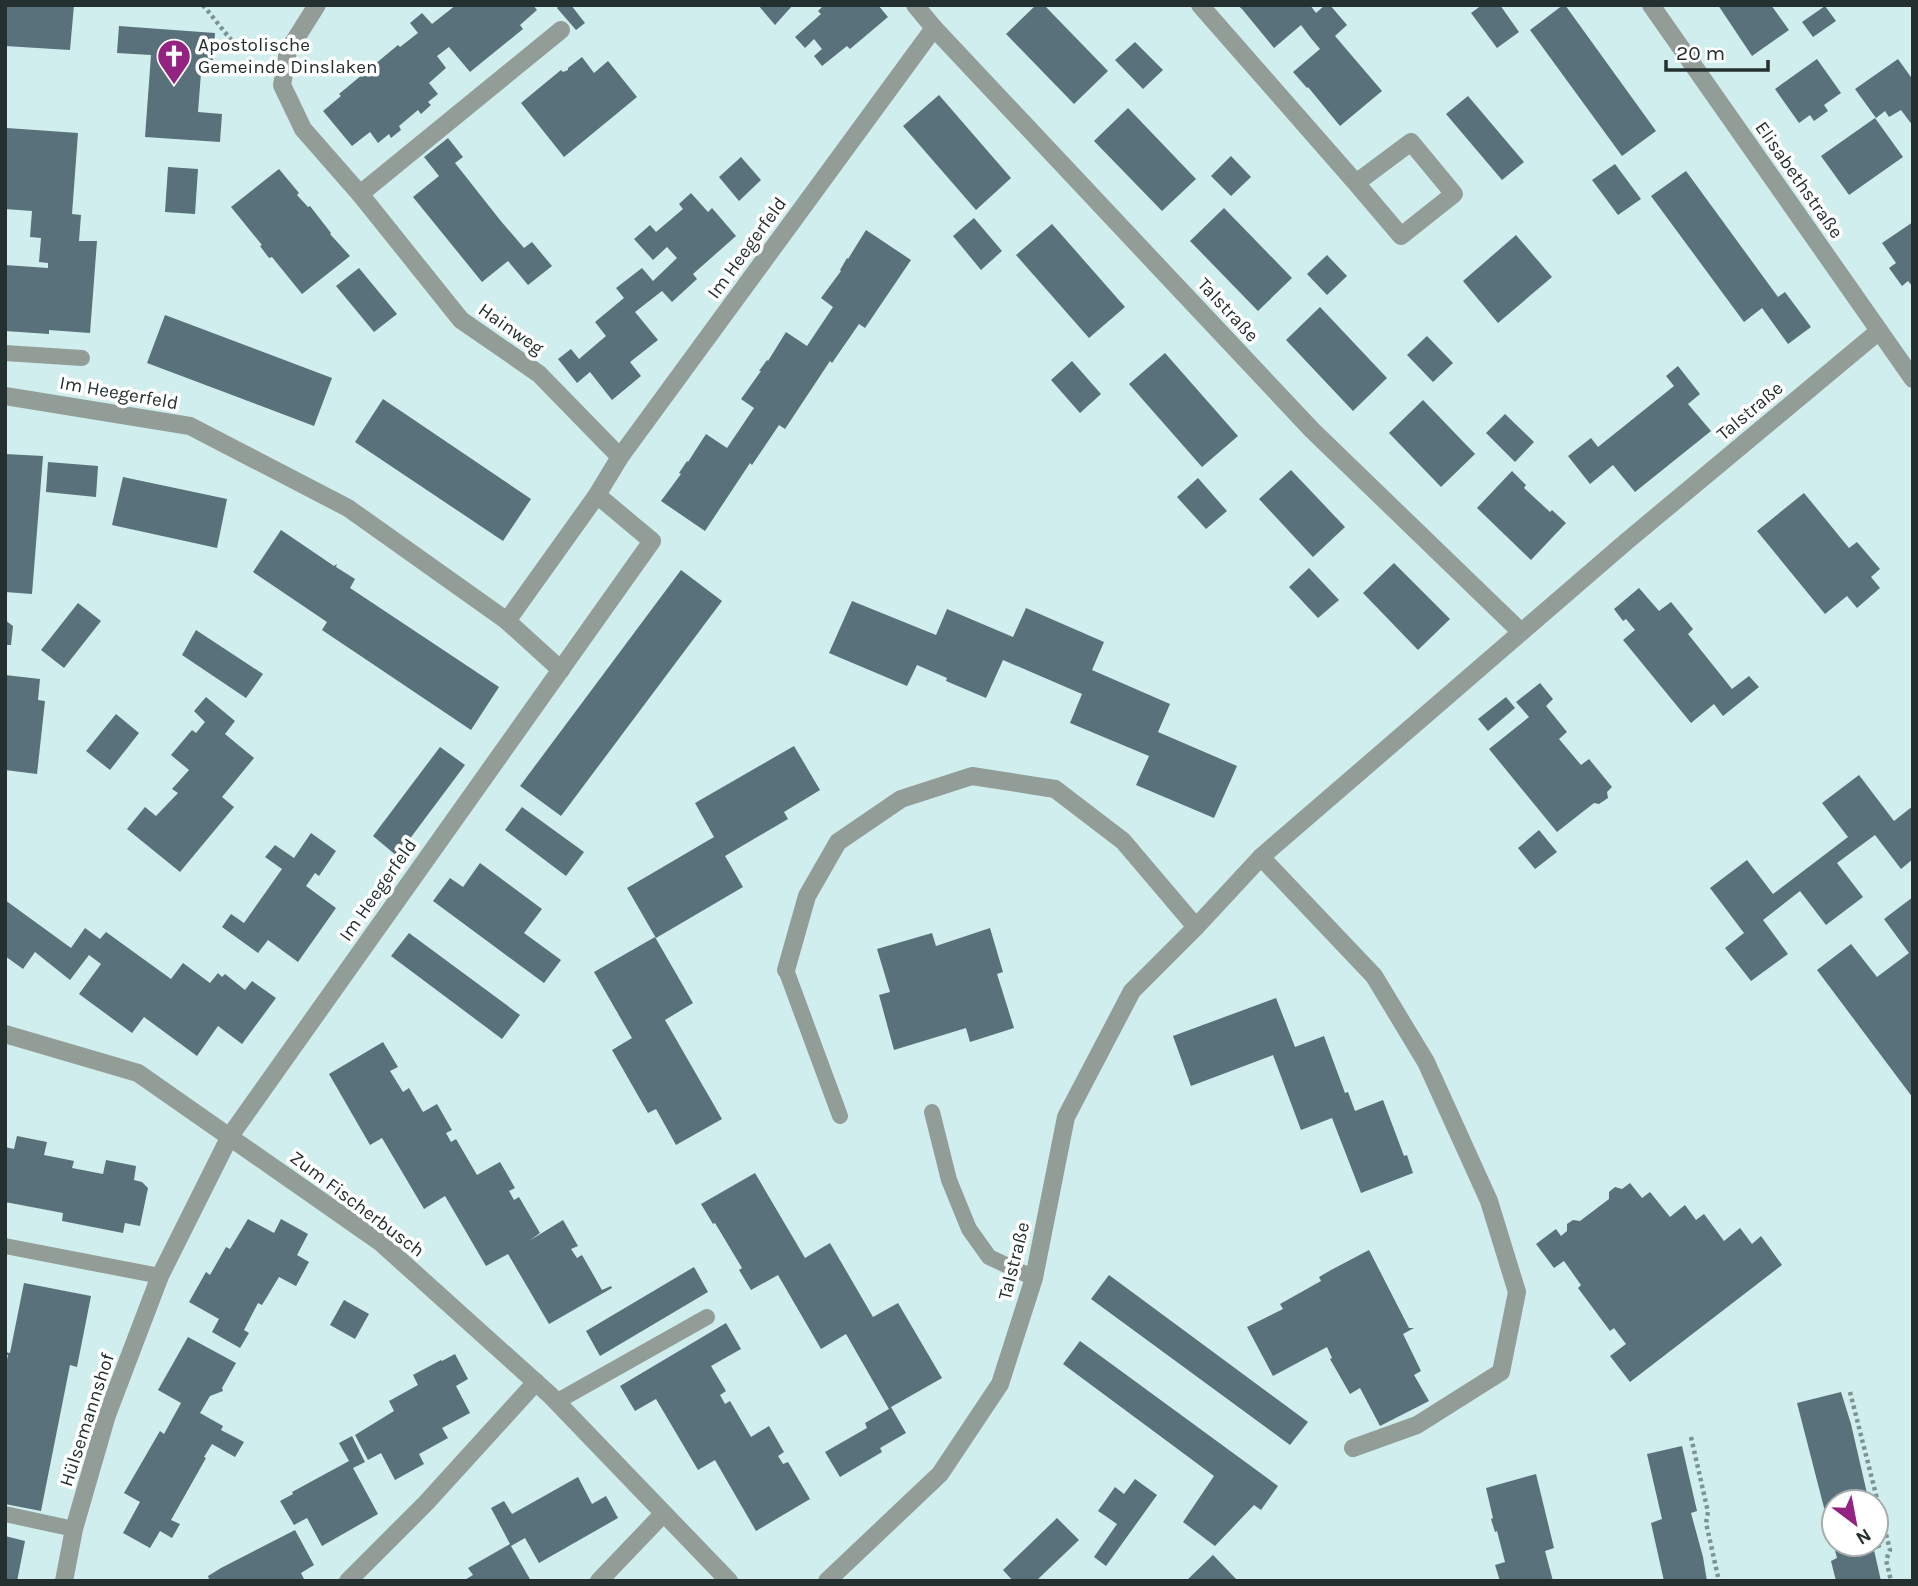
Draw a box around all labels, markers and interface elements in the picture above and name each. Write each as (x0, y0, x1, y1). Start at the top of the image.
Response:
scale bar (1666, 28, 1768, 72)
place label: Apostolische Gemeinde Dinslaken (198, 34, 378, 78)
church icon: Apostolische Gemeinde Dinslaken (155, 37, 193, 86)
text: 20 m (1676, 41, 1725, 65)
street label: Elisabethstraße (1751, 117, 1847, 243)
street label: Im Heegerfeld (703, 193, 791, 303)
street label: Talstraße (1193, 273, 1263, 347)
street label: Hainweg (474, 299, 548, 360)
street label: Im Heegerfeld (58, 372, 180, 414)
street label: Talstraße (1712, 377, 1788, 445)
street label: Im Heegerfeld (335, 835, 421, 945)
street label: Zum Fischerbusch (285, 1146, 429, 1262)
street label: Talstraße (994, 1220, 1034, 1302)
street label: Hülsemannshof (55, 1350, 119, 1489)
north arrow (1820, 1488, 1890, 1558)
text: N (1852, 1524, 1875, 1550)

